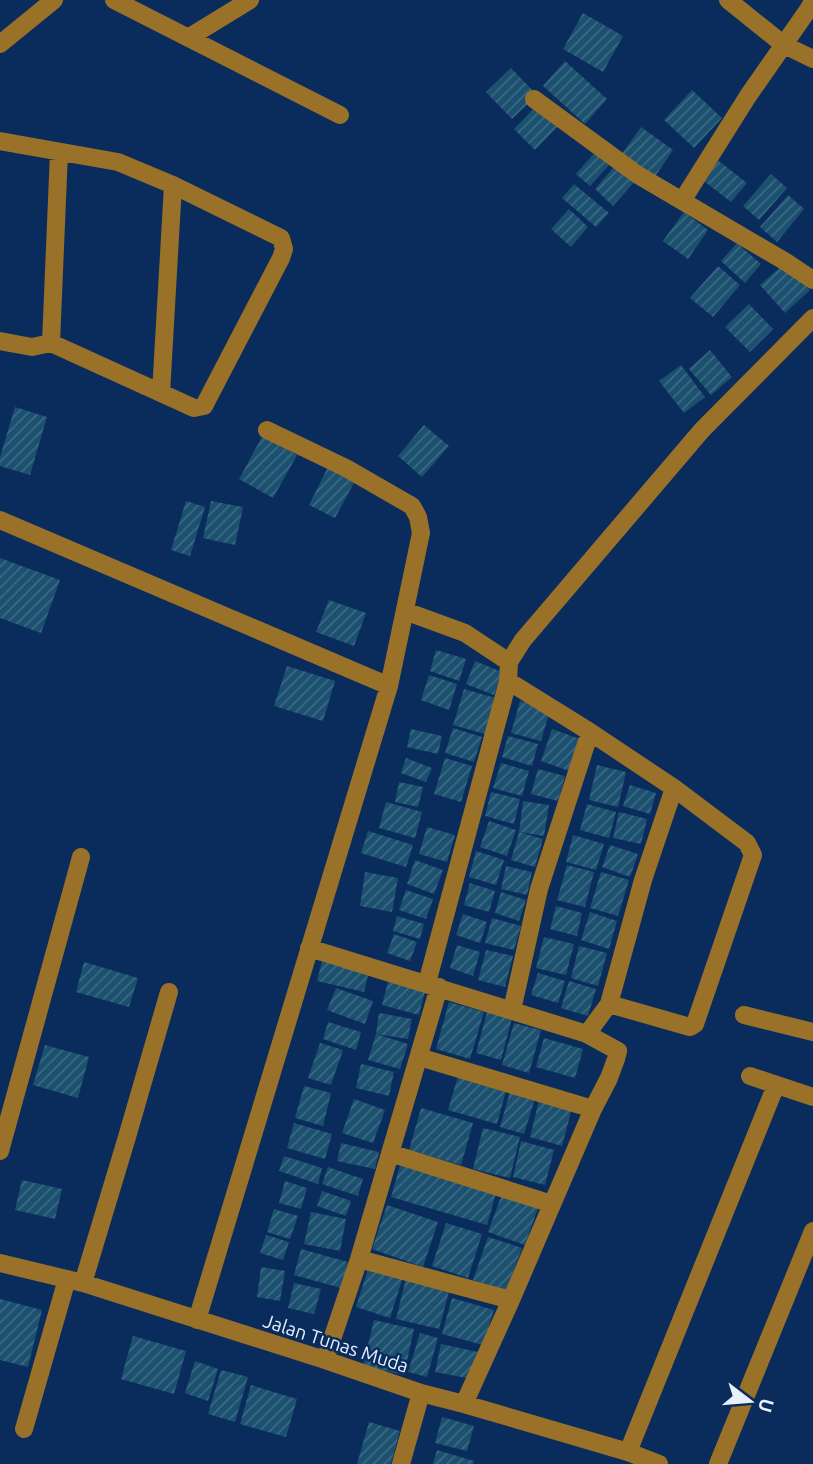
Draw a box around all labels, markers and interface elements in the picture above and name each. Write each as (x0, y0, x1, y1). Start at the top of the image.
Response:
street label: Jalan Tunas Muda (261, 1309, 411, 1377)
north arrow (715, 1366, 785, 1436)
text: U (754, 1396, 779, 1415)

